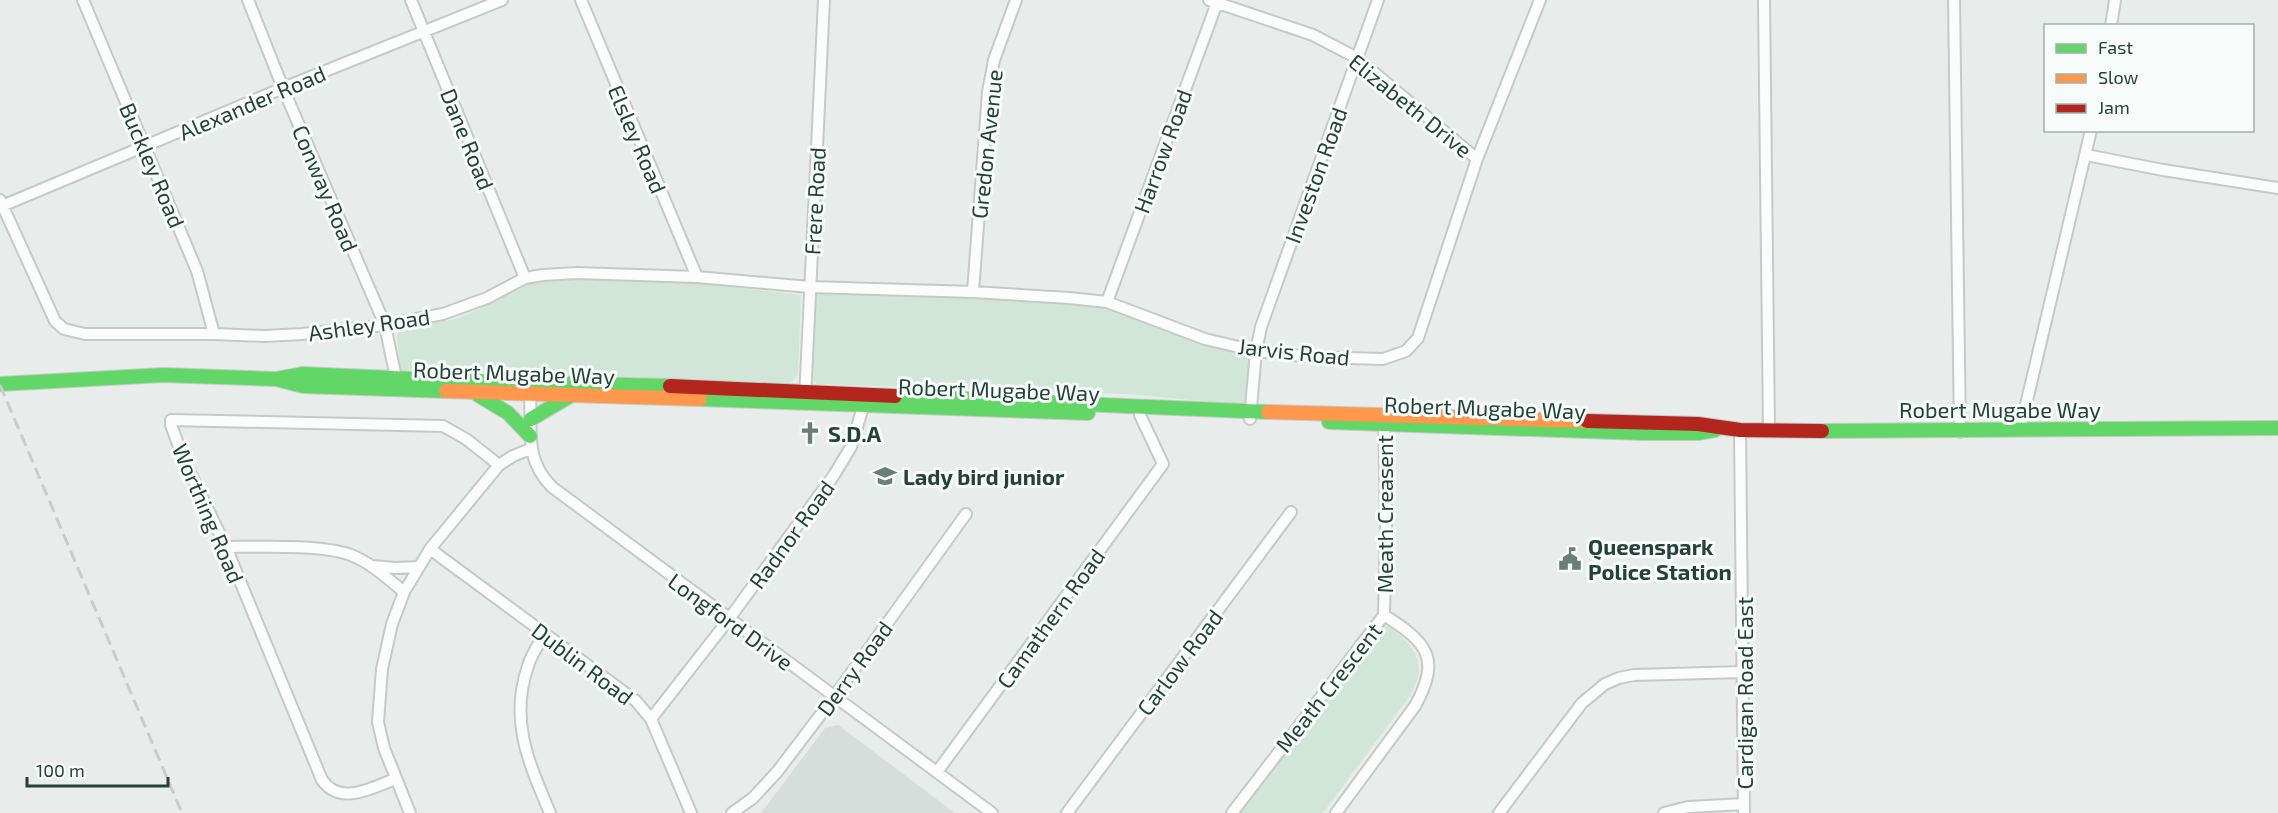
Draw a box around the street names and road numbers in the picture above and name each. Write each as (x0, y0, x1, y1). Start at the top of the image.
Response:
street label: Elizabeth Drive (1344, 48, 1478, 162)
street label: Alexander Road (175, 59, 329, 145)
street label: Gredon Avenue (965, 68, 1007, 220)
street label: Elsley Road (604, 81, 672, 197)
street label: Dane Road (436, 85, 500, 193)
street label: Harrow Road (1128, 86, 1196, 216)
street label: Buckley Road (115, 99, 191, 231)
street label: Investon Road (1278, 104, 1352, 246)
street label: Conway Road (288, 121, 364, 255)
street label: Frere Road (798, 147, 830, 255)
street label: Ashley Road (306, 303, 432, 345)
street label: Jarvis Road (1237, 332, 1351, 370)
street label: Robert Mugabe Way (413, 355, 616, 389)
street label: Robert Mugabe Way (898, 372, 1101, 406)
street label: Robert Mugabe Way (1384, 390, 1587, 424)
street label: Robert Mugabe Way (1899, 396, 2101, 422)
street label: Meath Creasent (1371, 435, 1397, 593)
street label: Worthing Road (168, 439, 250, 587)
street label: Radnor Road (743, 475, 839, 593)
street label: Camathern Road (991, 543, 1109, 693)
street label: Longford Drive (664, 567, 798, 675)
street label: Cardigan Road East (1731, 597, 1757, 789)
street label: Carlow Road (1131, 604, 1227, 720)
street label: Dublin Road (527, 616, 639, 710)
street label: Derry Road (811, 616, 897, 720)
street label: Meath Crescent (1269, 617, 1387, 757)

